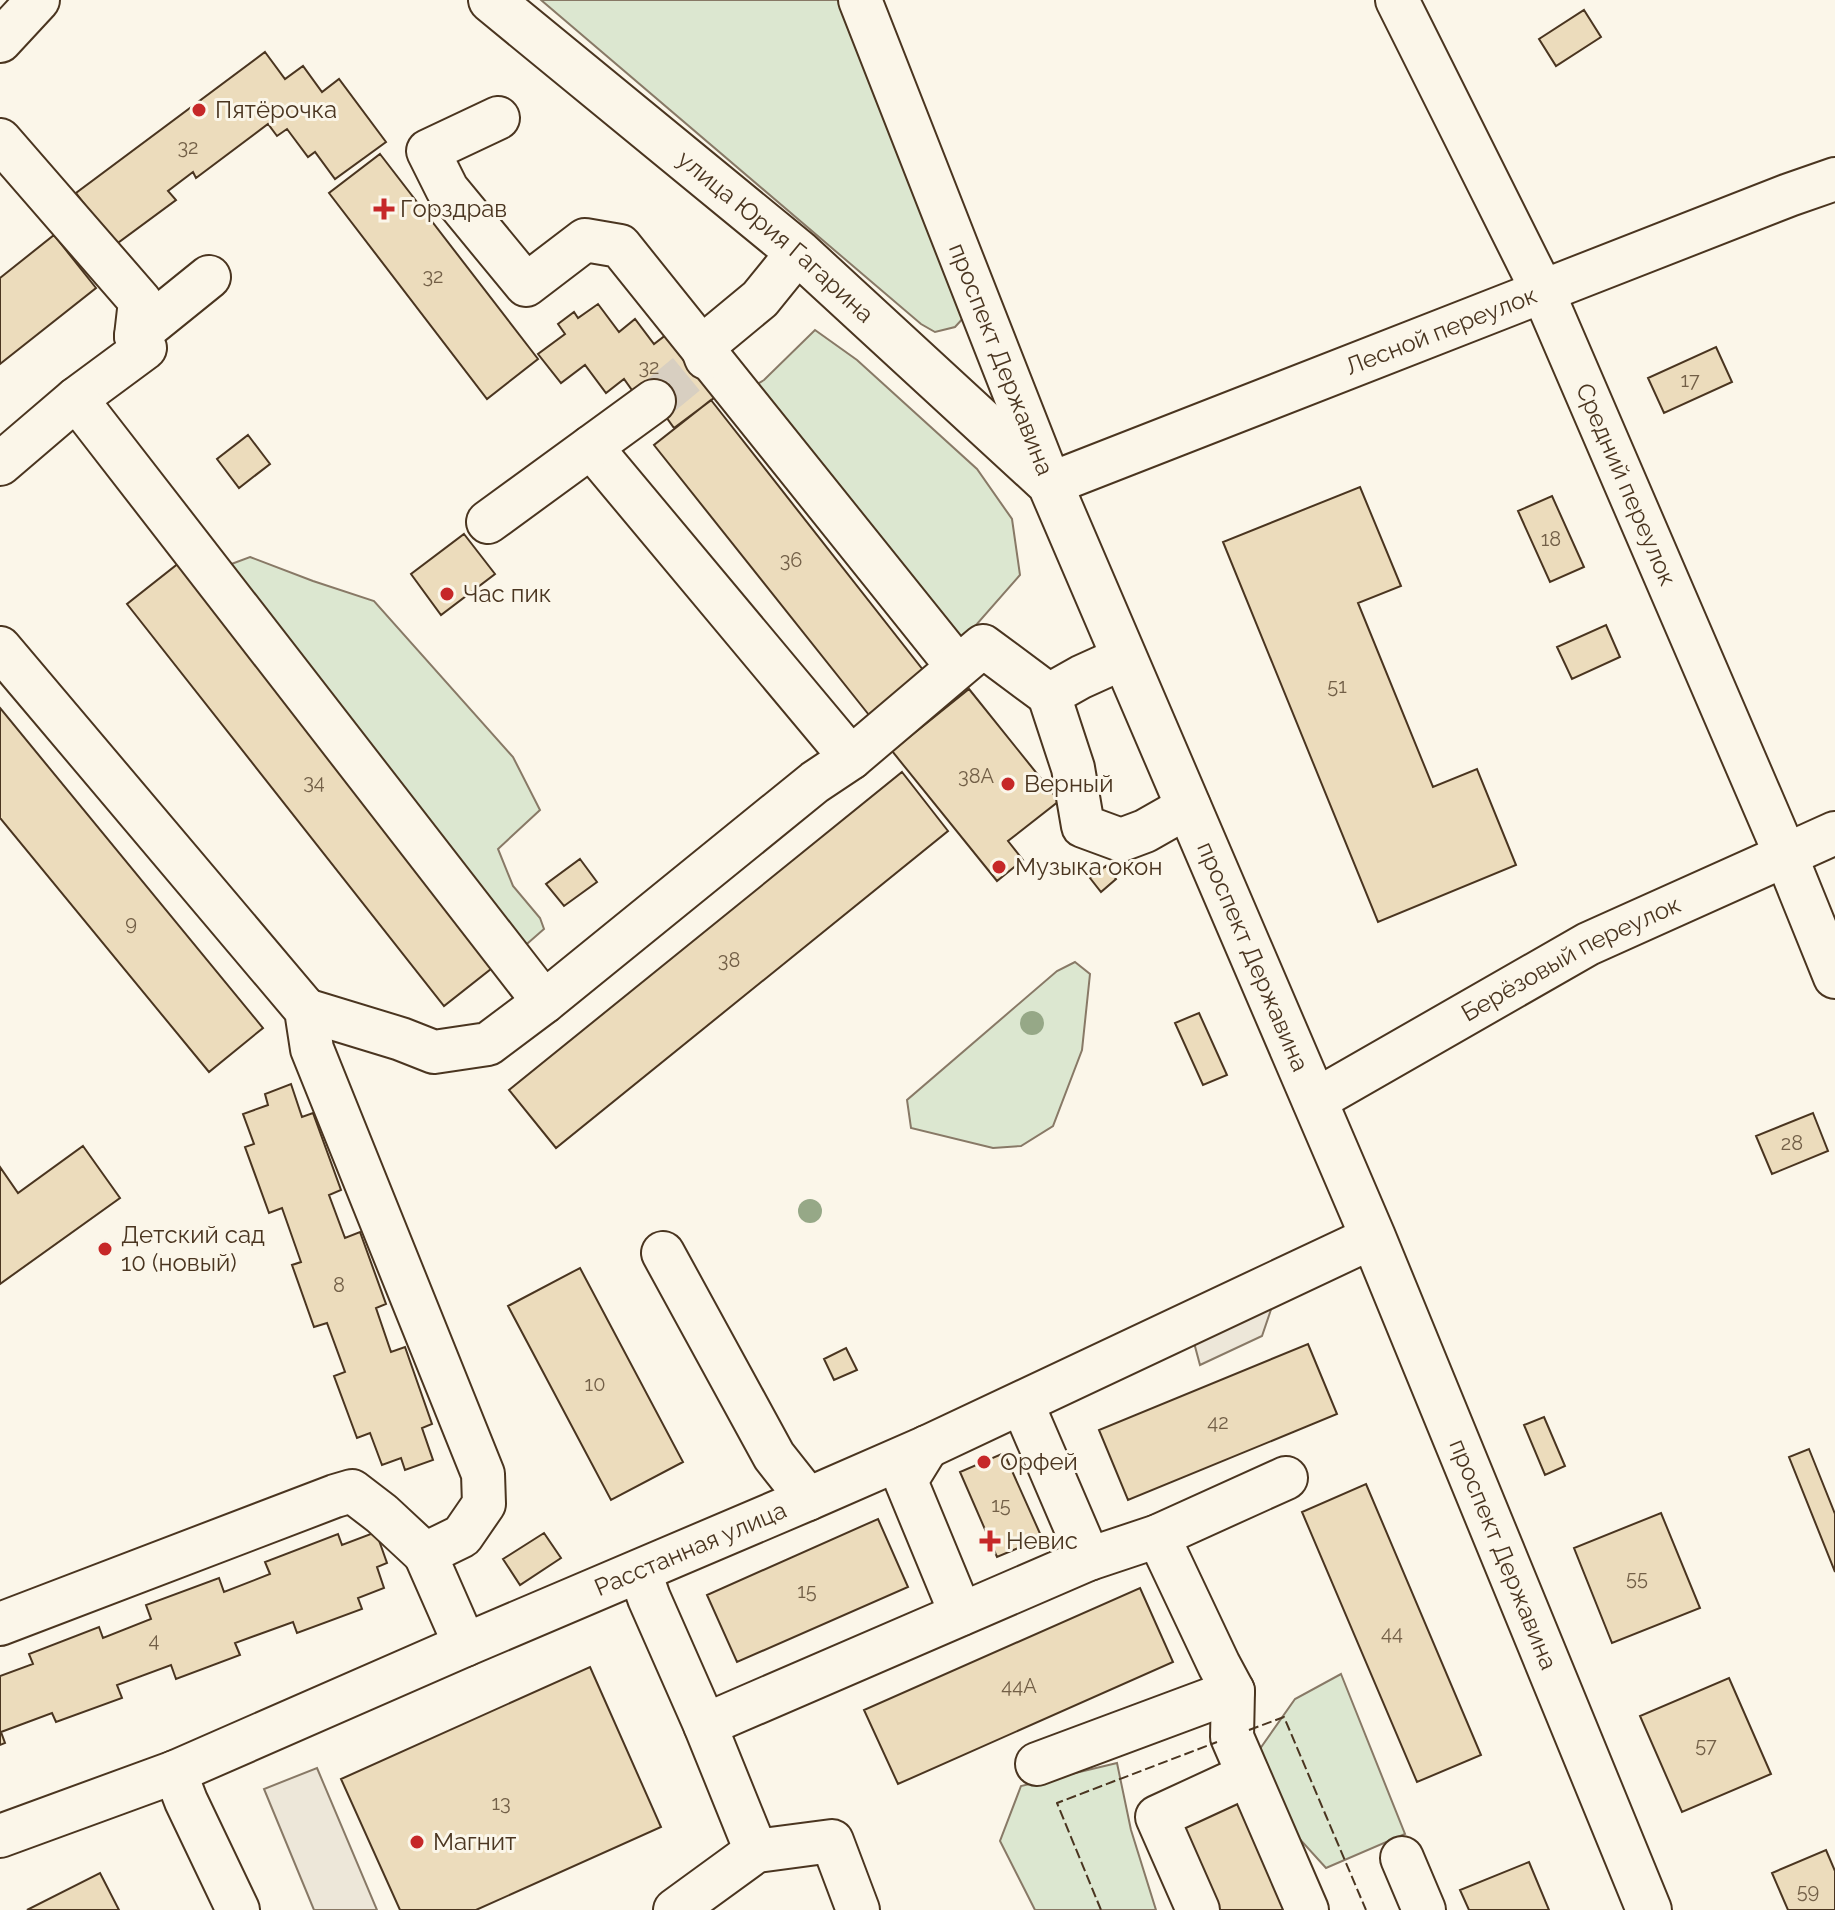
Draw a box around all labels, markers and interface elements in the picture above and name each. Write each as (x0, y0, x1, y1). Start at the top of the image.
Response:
place label: Пятёрочка (215, 95, 337, 124)
marker: Пятёрочка (190, 101, 208, 119)
house number: 32 (177, 135, 199, 159)
street label: улица Юрия Гагарина (672, 144, 880, 328)
place label: Горздрав (400, 194, 507, 223)
marker: Горздрав (375, 200, 393, 218)
street label: проспект Державина (943, 239, 1060, 479)
house number: 32 (422, 264, 444, 288)
street label: Лесной переулок (1341, 280, 1541, 381)
house number: 32 (638, 355, 660, 379)
house number: 17 (1680, 368, 1700, 392)
street label: Средний переулок (1570, 379, 1683, 590)
house number: 18 (1541, 527, 1561, 551)
house number: 36 (780, 548, 802, 572)
place label: Час пик (463, 579, 551, 608)
marker: Час пик (438, 585, 456, 603)
house number: 51 (1327, 674, 1347, 698)
house number: 38А (958, 764, 994, 788)
place label: Верный (1024, 769, 1113, 798)
house number: 34 (303, 770, 325, 794)
marker: Верный (999, 775, 1017, 793)
street label: проспект Державина (1191, 837, 1315, 1076)
place label: Музыка окон (1015, 852, 1162, 881)
marker: Музыка окон (990, 858, 1008, 876)
street label: Берёзовый переулок (1456, 889, 1685, 1027)
house number: 9 (125, 911, 137, 935)
house number: 38 (718, 948, 740, 972)
house number: 28 (1781, 1131, 1803, 1155)
place label: Детский сад 10 (новый) (121, 1220, 265, 1277)
marker: Детский сад 10 (новый) (96, 1240, 114, 1258)
house number: 8 (333, 1273, 345, 1297)
house number: 10 (585, 1372, 605, 1396)
house number: 42 (1207, 1410, 1229, 1434)
street label: проспект Державина (1443, 1434, 1564, 1674)
place label: Орфей (1000, 1447, 1078, 1476)
marker: Орфей (975, 1453, 993, 1471)
house number: 15 (991, 1493, 1011, 1517)
street label: Расстанная улица (590, 1495, 791, 1602)
place label: Невис (1006, 1526, 1078, 1555)
marker: Невис (981, 1532, 999, 1550)
house number: 55 (1626, 1566, 1648, 1590)
house number: 15 (797, 1579, 817, 1603)
house number: 44 (1381, 1621, 1403, 1645)
house number: 4 (149, 1628, 160, 1652)
house number: 44А (1001, 1674, 1037, 1698)
house number: 57 (1695, 1733, 1717, 1757)
house number: 13 (491, 1791, 511, 1815)
place label: Магнит (433, 1827, 517, 1856)
marker: Магнит (408, 1833, 426, 1851)
house number: 59 (1797, 1879, 1819, 1903)

